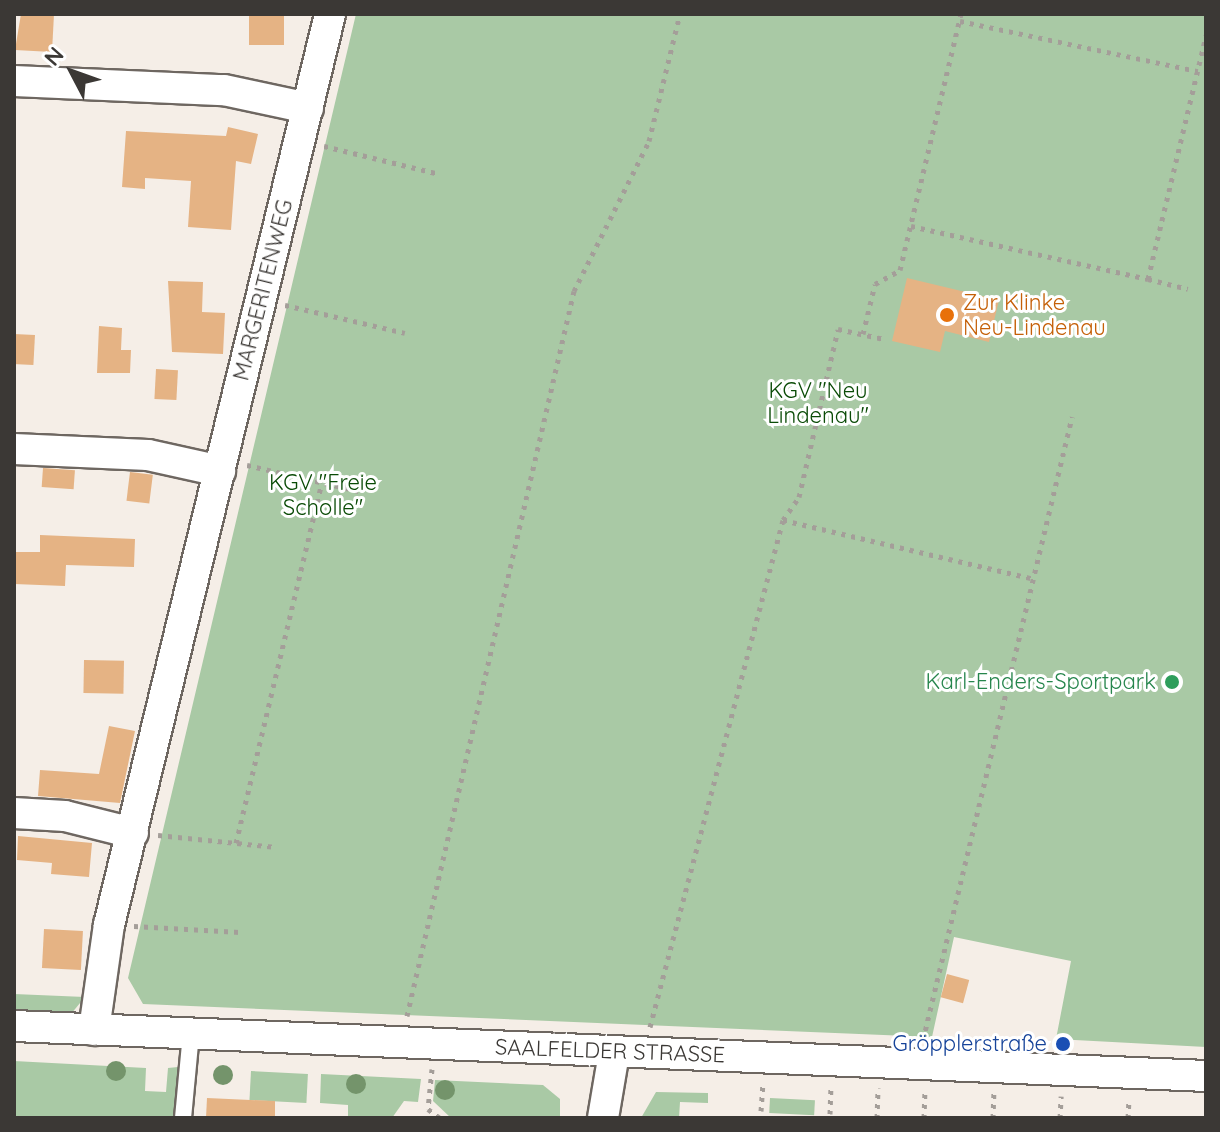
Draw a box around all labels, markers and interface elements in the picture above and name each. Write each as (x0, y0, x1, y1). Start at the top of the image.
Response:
north arrow (32, 32, 112, 112)
text: N (38, 41, 70, 72)
street label: MARGERITENWEG (228, 197, 298, 383)
place label: Zur Klinke Neu-Lindenau (963, 289, 1106, 340)
marker: Zur Klinke Neu-Lindenau (938, 306, 956, 324)
park label: KGV "Neu Lindenau" (767, 377, 869, 428)
park label: KGV "Freie Scholle" (269, 469, 377, 520)
place label: Karl-Enders-Sportpark (926, 669, 1156, 695)
marker: Karl-Enders-Sportpark (1163, 673, 1181, 691)
place label: Gröpplerstraße (892, 1031, 1047, 1057)
street label: SAALFELDER STRASSE (495, 1034, 725, 1068)
marker: Gröpplerstraße (1054, 1035, 1072, 1053)

